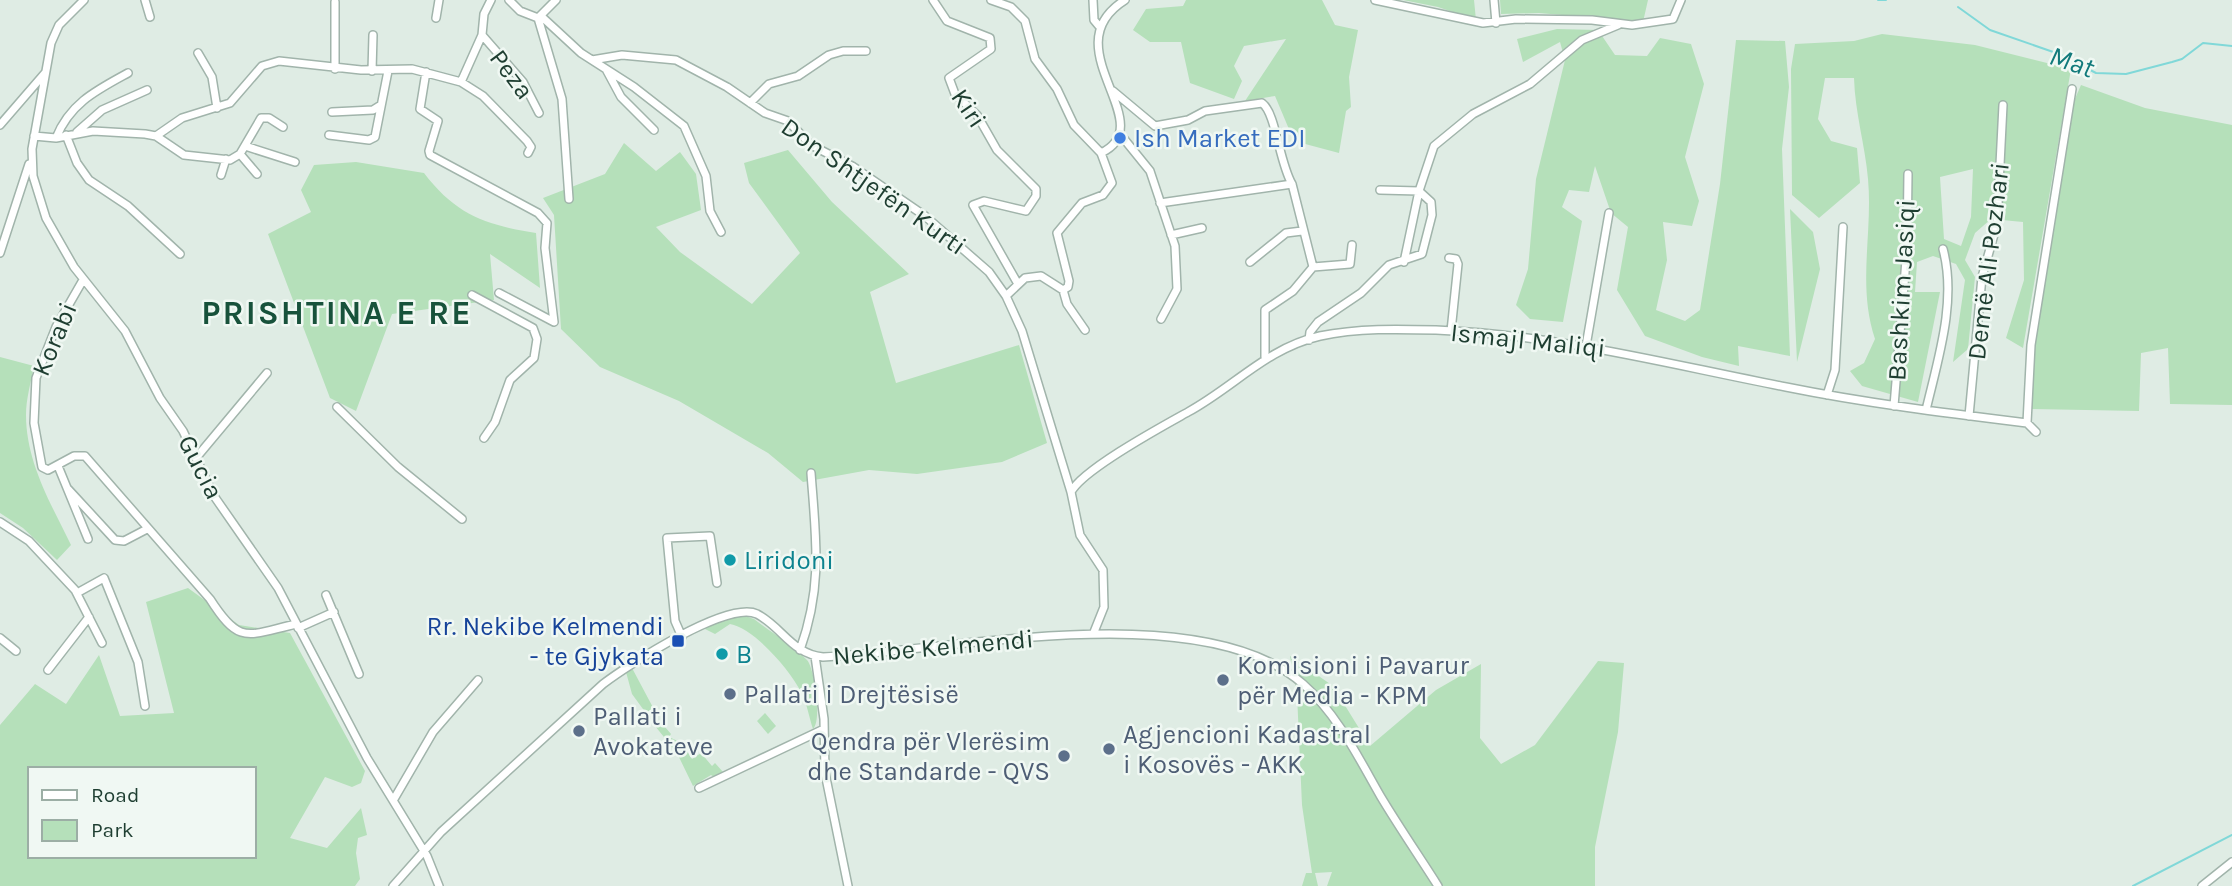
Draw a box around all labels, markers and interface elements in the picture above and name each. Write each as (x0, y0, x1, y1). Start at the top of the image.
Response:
water label: Mat (2045, 39, 2099, 85)
street label: Peza (483, 43, 540, 105)
street label: Kiri (944, 83, 993, 134)
street label: Don Shtjefën Kurti (775, 111, 972, 262)
place label: Ish Market EDI (1134, 123, 1306, 154)
marker: Ish Market EDI (1112, 130, 1128, 146)
street label: Demë Ali Pozhari (1961, 161, 2016, 362)
street label: Bashkim Jasiqi (1881, 198, 1922, 382)
district label: PRISHTINA E RE (201, 294, 473, 332)
street label: Korabi (25, 298, 84, 381)
street label: Ismajl Maliqi (1449, 317, 1607, 364)
street label: Gucia (171, 430, 230, 505)
place label: Liridoni (744, 545, 834, 576)
marker: Liridoni (722, 552, 738, 568)
place label: Rr. Nekibe Kelmendi - te Gjykata (426, 611, 664, 672)
street label: Nekibe Kelmendi (831, 623, 1035, 672)
marker: Rr. Nekibe Kelmendi - te Gjykata (670, 633, 686, 649)
place label: B (736, 639, 752, 670)
marker: B (714, 646, 730, 662)
place label: Komisioni i Pavarur për Media - KPM (1237, 650, 1469, 711)
marker: Komisioni i Pavarur për Media - KPM (1215, 672, 1231, 688)
place label: Pallati i Drejtësisë (744, 679, 959, 710)
marker: Pallati i Drejtësisë (722, 686, 738, 702)
place label: Pallati i Avokateve (593, 701, 713, 762)
place label: Agjencioni Kadastral i Kosovës - AKK (1123, 719, 1371, 780)
marker: Pallati i Avokateve (571, 723, 587, 739)
place label: Qendra për Vlerësim dhe Standarde - QVS (807, 726, 1050, 787)
marker: Agjencioni Kadastral i Kosovës - AKK (1101, 741, 1117, 757)
marker: Qendra për Vlerësim dhe Standarde - QVS (1056, 748, 1072, 764)
legend (28, 767, 256, 858)
text: Road (91, 783, 139, 807)
text: Park (91, 818, 134, 842)

